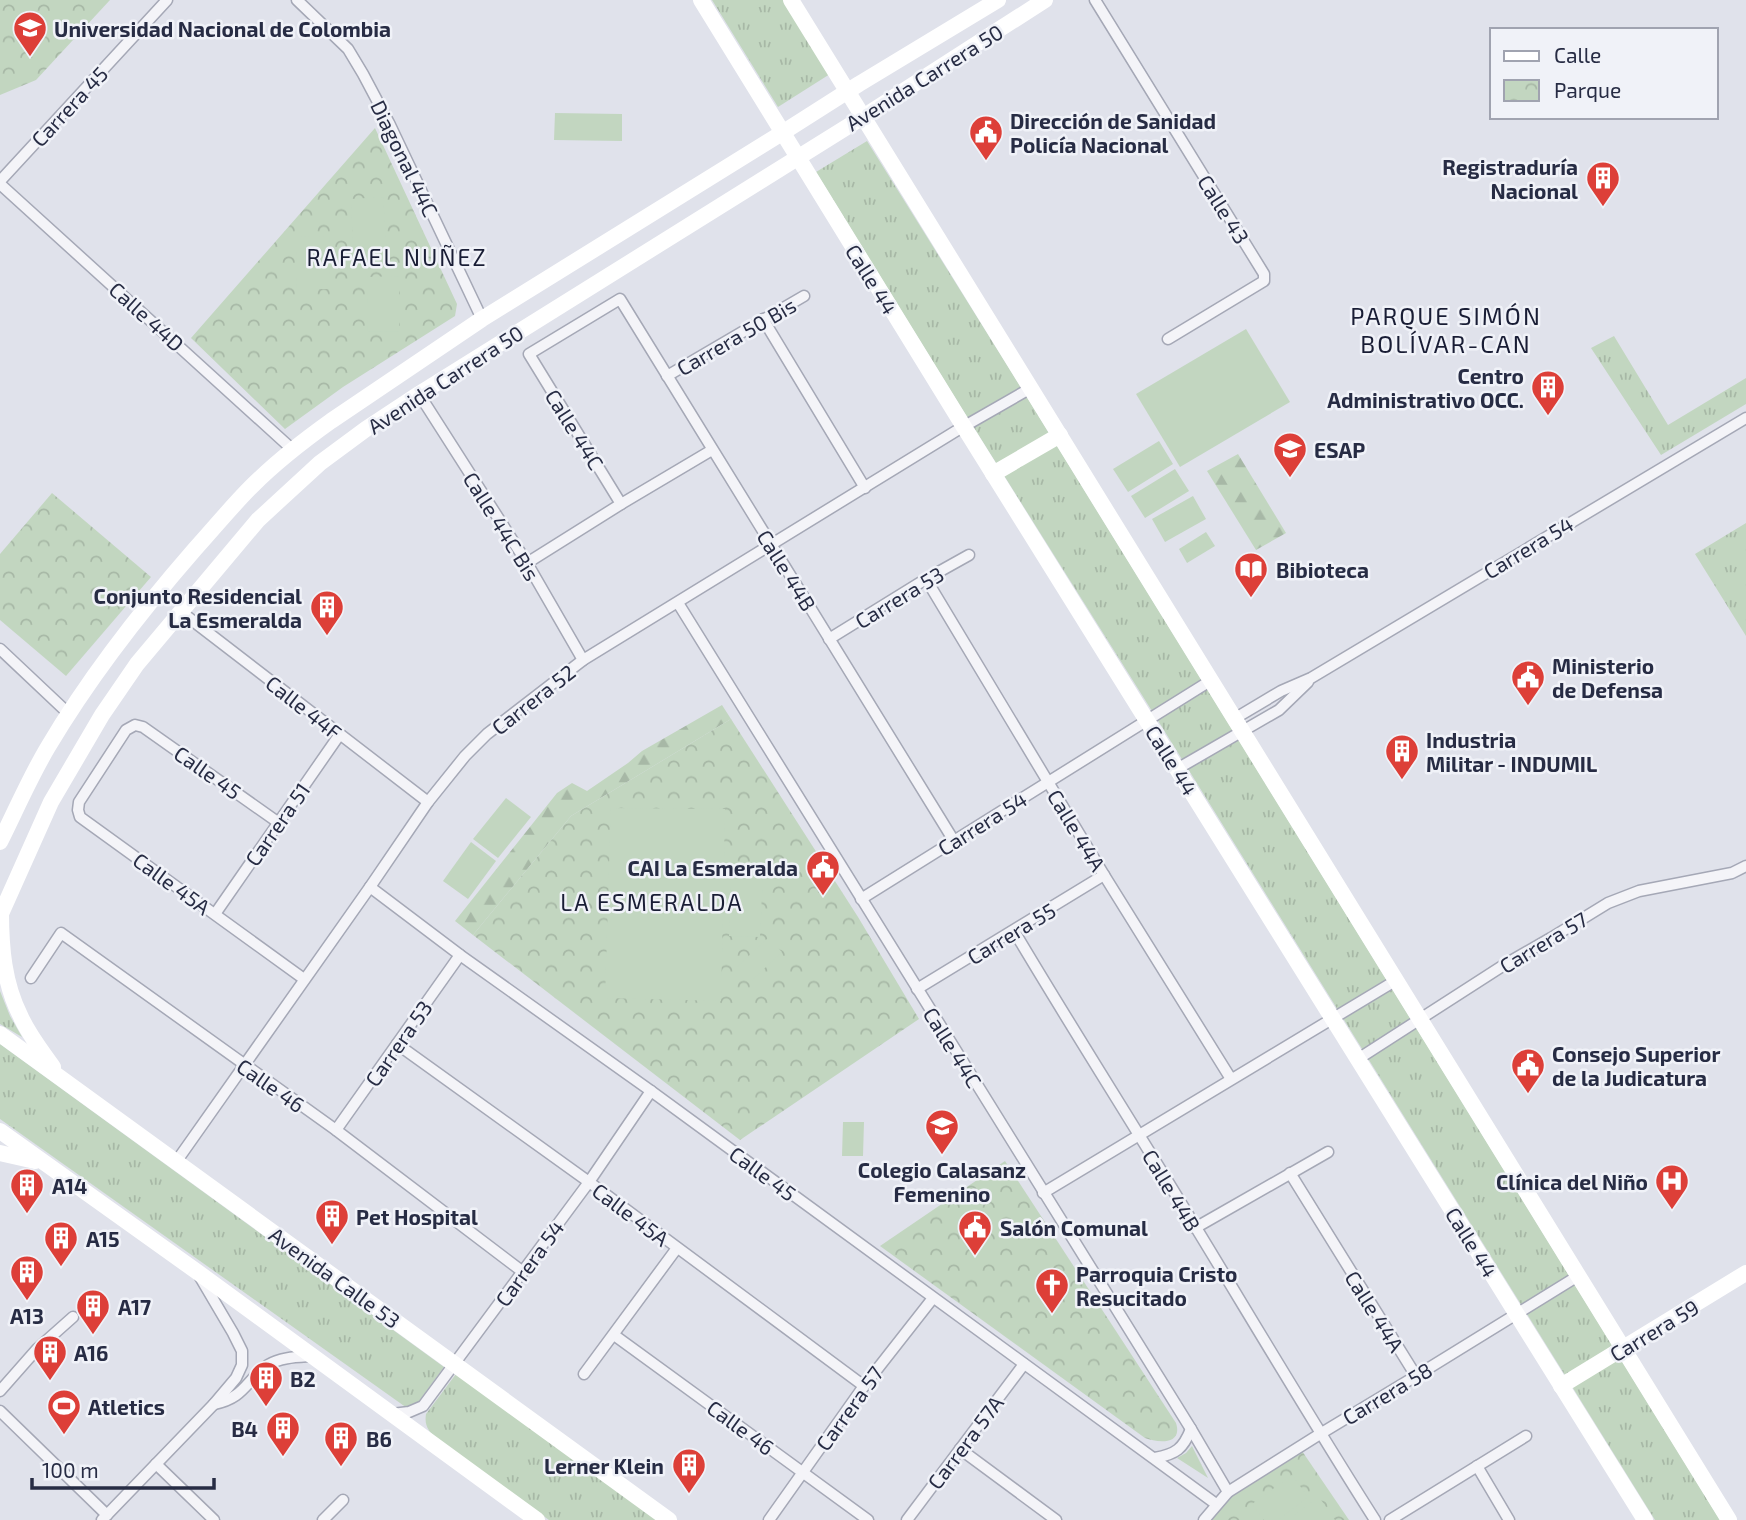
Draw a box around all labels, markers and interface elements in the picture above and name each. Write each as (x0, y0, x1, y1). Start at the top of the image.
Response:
school or university icon: Universidad Nacional de Colombia (11, 9, 49, 58)
place label: Universidad Nacional de Colombia (54, 16, 391, 41)
street label: Avenida Carrera 50 (841, 19, 1007, 135)
legend (1490, 28, 1718, 119)
text: Calle (1554, 42, 1601, 67)
street label: Carrera 45 (26, 61, 112, 151)
text: Parque (1554, 77, 1621, 102)
street label: Diagonal 44C (366, 96, 444, 220)
place label: Dirección de Sanidad Policía Nacional (1010, 108, 1216, 157)
public building icon: Dirección de Sanidad Policía Nacional (967, 113, 1005, 162)
place label: Registraduría Nacional (1442, 154, 1578, 203)
building icon: Registraduría Nacional (1584, 159, 1622, 208)
street label: Calle 43 (1193, 170, 1255, 248)
street label: Calle 44 (841, 239, 903, 319)
district label: RAFAEL NUÑEZ (307, 243, 487, 271)
street label: Calle 44D (105, 276, 189, 356)
street label: Carrera 50 Bis (672, 292, 800, 380)
district label: PARQUE SIMÓN BOLÍVAR-CAN (1350, 301, 1542, 358)
street label: Avenida Carrera 50 (363, 319, 527, 439)
place label: Centro Administrativo OCC. (1327, 363, 1524, 412)
building icon: Centro Administrativo OCC. (1529, 368, 1567, 417)
street label: Calle 44C (541, 384, 609, 474)
school or university icon: ESAP (1271, 430, 1309, 479)
place label: ESAP (1314, 437, 1365, 462)
street label: Calle 44C Bis (459, 467, 545, 585)
street label: Carrera 54 (1479, 510, 1577, 584)
street label: Calle 44B (752, 525, 822, 615)
library icon: Bibioteca (1232, 550, 1270, 599)
place label: Bibioteca (1276, 557, 1369, 582)
street label: Carrera 53 (850, 561, 948, 633)
place label: Conjunto Residencial La Esmeralda (94, 583, 302, 632)
building icon: Conjunto Residencial La Esmeralda (308, 588, 346, 637)
place label: Ministerio de Defensa (1552, 653, 1663, 702)
public building icon: Ministerio de Defensa (1509, 658, 1547, 707)
street label: Carrera 52 (486, 659, 580, 739)
street label: Calle 44F (261, 670, 347, 744)
street label: Calle 44 (1141, 720, 1203, 800)
place label: Industria Militar - INDUMIL (1426, 727, 1597, 776)
building icon: Industria Militar - INDUMIL (1383, 732, 1421, 781)
street label: Calle 45 (170, 740, 246, 804)
street label: Carrera 51 (239, 778, 315, 870)
street label: Calle 44A (1043, 785, 1111, 875)
street label: Carrera 54 (933, 786, 1031, 860)
street label: Calle 45A (129, 847, 215, 919)
public building icon: CAI La Esmeralda (804, 848, 842, 897)
place label: CAI La Esmeralda (628, 855, 798, 880)
district label: LA ESMERALDA (560, 888, 744, 916)
street label: Carrera 55 (962, 897, 1060, 969)
street label: Carrera 57 (1495, 906, 1592, 978)
street label: Carrera 53 (359, 995, 437, 1091)
street label: Calle 44C (919, 1002, 987, 1092)
place label: Consejo Superior de la Judicatura (1552, 1041, 1720, 1090)
public building icon: Consejo Superior de la Judicatura (1509, 1046, 1547, 1095)
street label: Calle 46 (232, 1053, 310, 1117)
school or university icon: Colegio Calasanz Femenino (923, 1107, 961, 1156)
street label: Calle 45 (725, 1141, 801, 1205)
street label: Calle 44B (1138, 1145, 1206, 1235)
place label: Colegio Calasanz Femenino (858, 1157, 1026, 1206)
hospital icon: Clínica del Niño (1653, 1162, 1691, 1211)
building icon: A14 (8, 1166, 46, 1215)
place label: Clínica del Niño (1496, 1169, 1648, 1194)
place label: A14 (52, 1173, 87, 1198)
street label: Calle 45A (588, 1177, 674, 1251)
building icon: Pet Hospital (313, 1197, 351, 1246)
street label: Calle 44 (1441, 1202, 1503, 1282)
place label: Pet Hospital (356, 1204, 478, 1229)
public building icon: Salón Comunal (956, 1208, 994, 1257)
street label: Carrera 54 (489, 1215, 569, 1311)
place label: Salón Comunal (1000, 1215, 1148, 1240)
building icon: A15 (42, 1219, 80, 1268)
street label: Avenida Calle 53 (265, 1221, 405, 1333)
place label: A15 (86, 1226, 120, 1251)
building icon: A13 (8, 1253, 46, 1302)
place label: Parroquia Cristo Resucitado (1076, 1261, 1238, 1310)
church icon: Parroquia Cristo Resucitado (1033, 1266, 1071, 1315)
street label: Calle 44A (1340, 1266, 1410, 1356)
building icon: A17 (74, 1287, 112, 1336)
place label: A17 (118, 1294, 151, 1319)
street label: Carrera 59 (1605, 1294, 1703, 1366)
place label: A13 (10, 1303, 44, 1328)
building icon: A16 (31, 1333, 69, 1382)
place label: A16 (74, 1340, 109, 1365)
street label: Carrera 58 (1338, 1357, 1436, 1429)
building icon: B2 (247, 1359, 285, 1408)
street label: Carrera 57 (810, 1361, 888, 1455)
place label: B2 (290, 1366, 316, 1391)
sports icon: Atletics (45, 1387, 83, 1436)
street label: Carrera 57A (922, 1390, 1008, 1494)
place label: Atletics (88, 1394, 165, 1419)
street label: Calle 46 (703, 1394, 779, 1460)
building icon: B4 (264, 1409, 302, 1458)
place label: B4 (231, 1416, 258, 1441)
building icon: B6 (322, 1419, 360, 1468)
place label: B6 (366, 1426, 392, 1451)
scale bar (32, 1446, 214, 1490)
building icon: Lerner Klein (670, 1446, 708, 1495)
place label: Lerner Klein (544, 1453, 664, 1478)
text: 100 m (42, 1457, 99, 1482)

